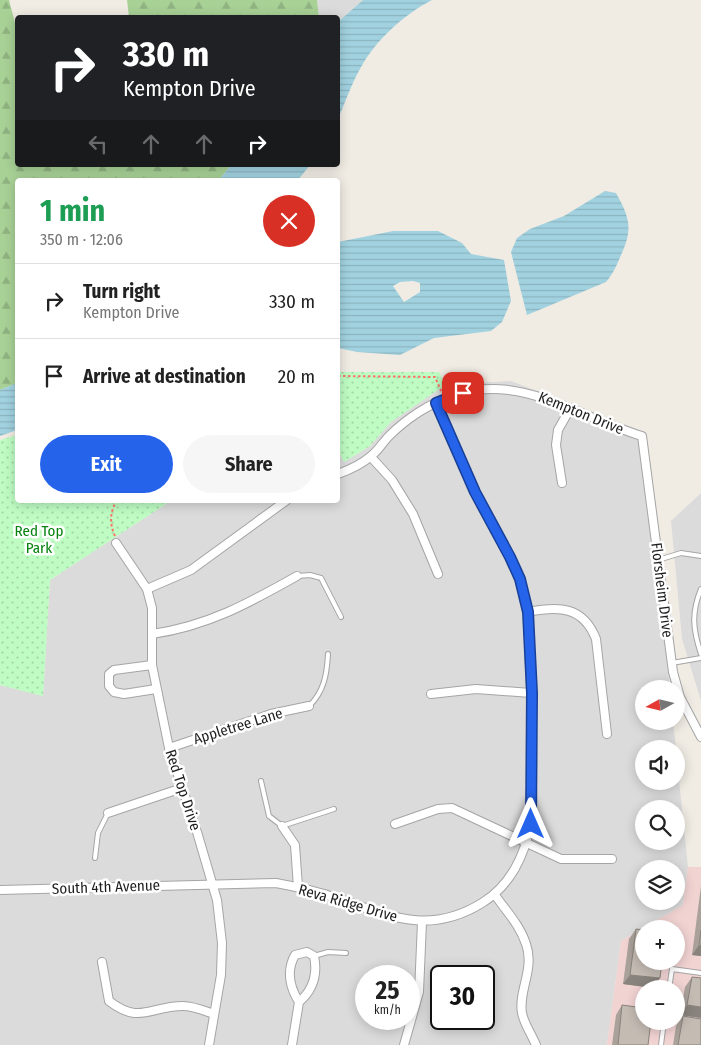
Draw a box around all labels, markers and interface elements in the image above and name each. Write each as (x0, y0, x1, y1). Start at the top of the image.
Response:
text: 330 m (123, 33, 209, 75)
icon: right (40, 35, 105, 100)
text: Kempton Drive (123, 75, 256, 102)
icon: left (84, 130, 112, 158)
icon: ahead (137, 130, 165, 158)
icon: ahead (190, 130, 218, 158)
icon: right (243, 130, 271, 158)
text: 1 min (40, 193, 105, 229)
button: close (263, 195, 315, 247)
text: 350 m · 12:06 (40, 230, 123, 249)
text: Turn right (83, 280, 160, 303)
icon: right (40, 287, 68, 315)
text: 330 m (269, 290, 315, 313)
text: Kempton Drive (83, 303, 179, 322)
icon: arrive (40, 362, 68, 390)
text: Arrive at destination (83, 365, 246, 388)
text: 20 m (278, 365, 315, 388)
pin (442, 372, 484, 414)
icon: arrive (449, 379, 477, 407)
street label: Kempton Drive (536, 388, 626, 438)
button: Exit (40, 435, 173, 493)
button: Share (183, 435, 315, 493)
park label: Red Top Park (15, 522, 63, 557)
street label: Florsheim Drive (647, 541, 677, 639)
north arrow (635, 680, 685, 730)
map controls (635, 680, 685, 1030)
street label: Appletree Lane (191, 704, 285, 748)
button: sound (635, 740, 685, 790)
street label: Red Top Drive (161, 747, 205, 833)
position arrow (504, 797, 556, 849)
button: search (635, 800, 685, 850)
button: layers (635, 860, 685, 910)
street label: South 4th Avenue (52, 876, 160, 898)
street label: Reva Ridge Drive (296, 880, 400, 926)
button: + (635, 920, 685, 970)
speed limit sign: 30 (430, 965, 495, 1030)
text: 25 (376, 976, 399, 1006)
button: − (635, 980, 685, 1030)
text: km/h (374, 1003, 401, 1017)

